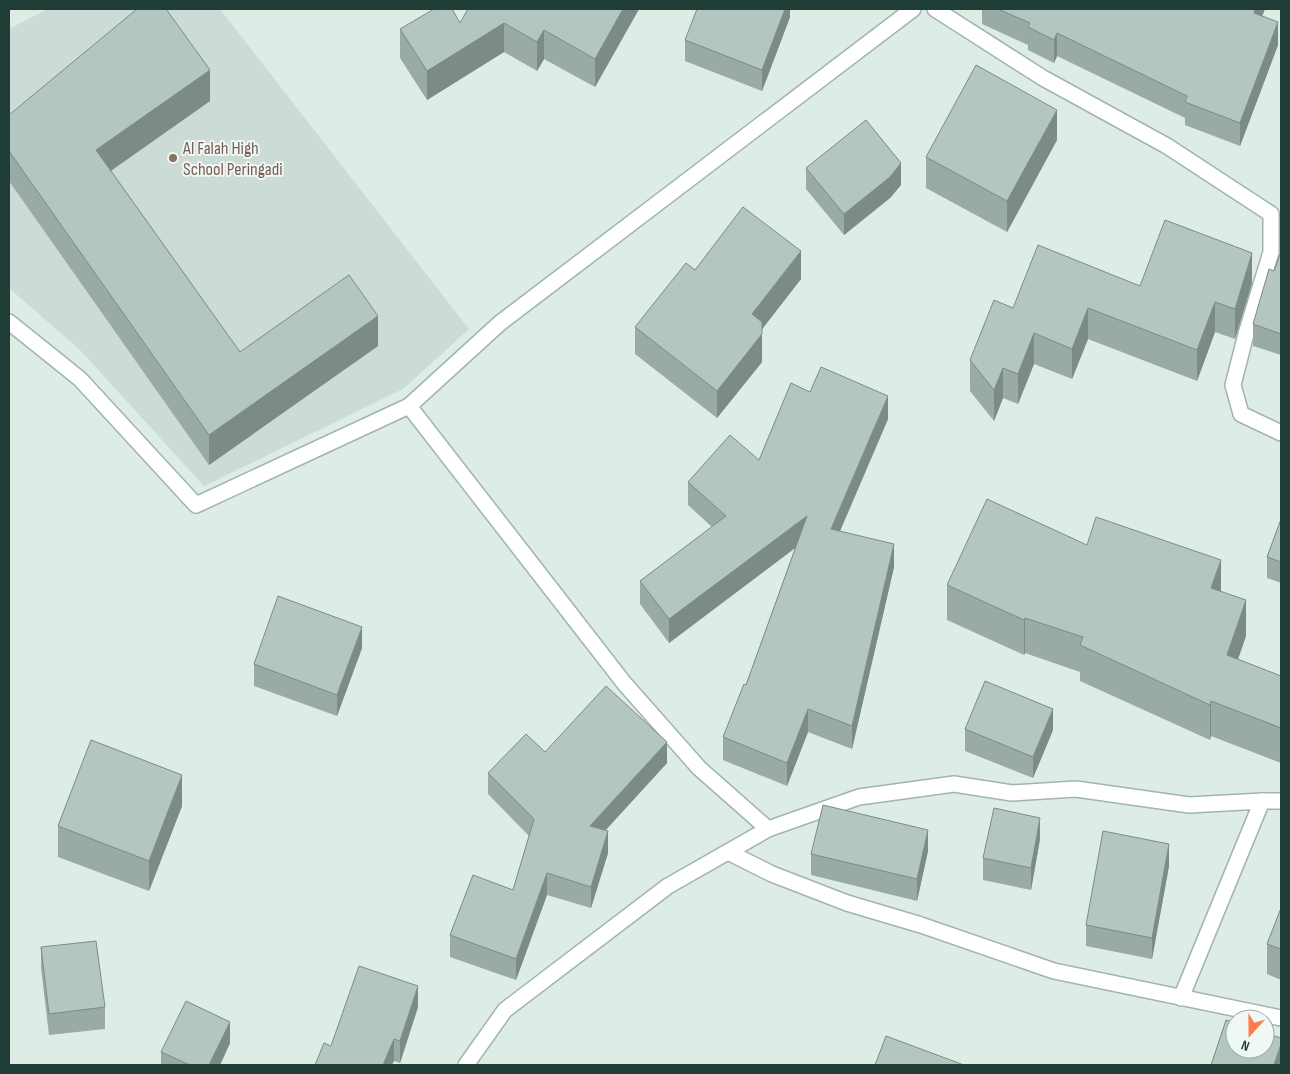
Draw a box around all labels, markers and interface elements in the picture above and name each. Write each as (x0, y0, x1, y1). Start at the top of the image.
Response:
place label: Al Falah High School Peringadi (182, 138, 283, 180)
marker: Al Falah High School Peringadi (167, 152, 179, 164)
north arrow (1225, 1009, 1275, 1059)
text: N (1239, 1036, 1252, 1055)

